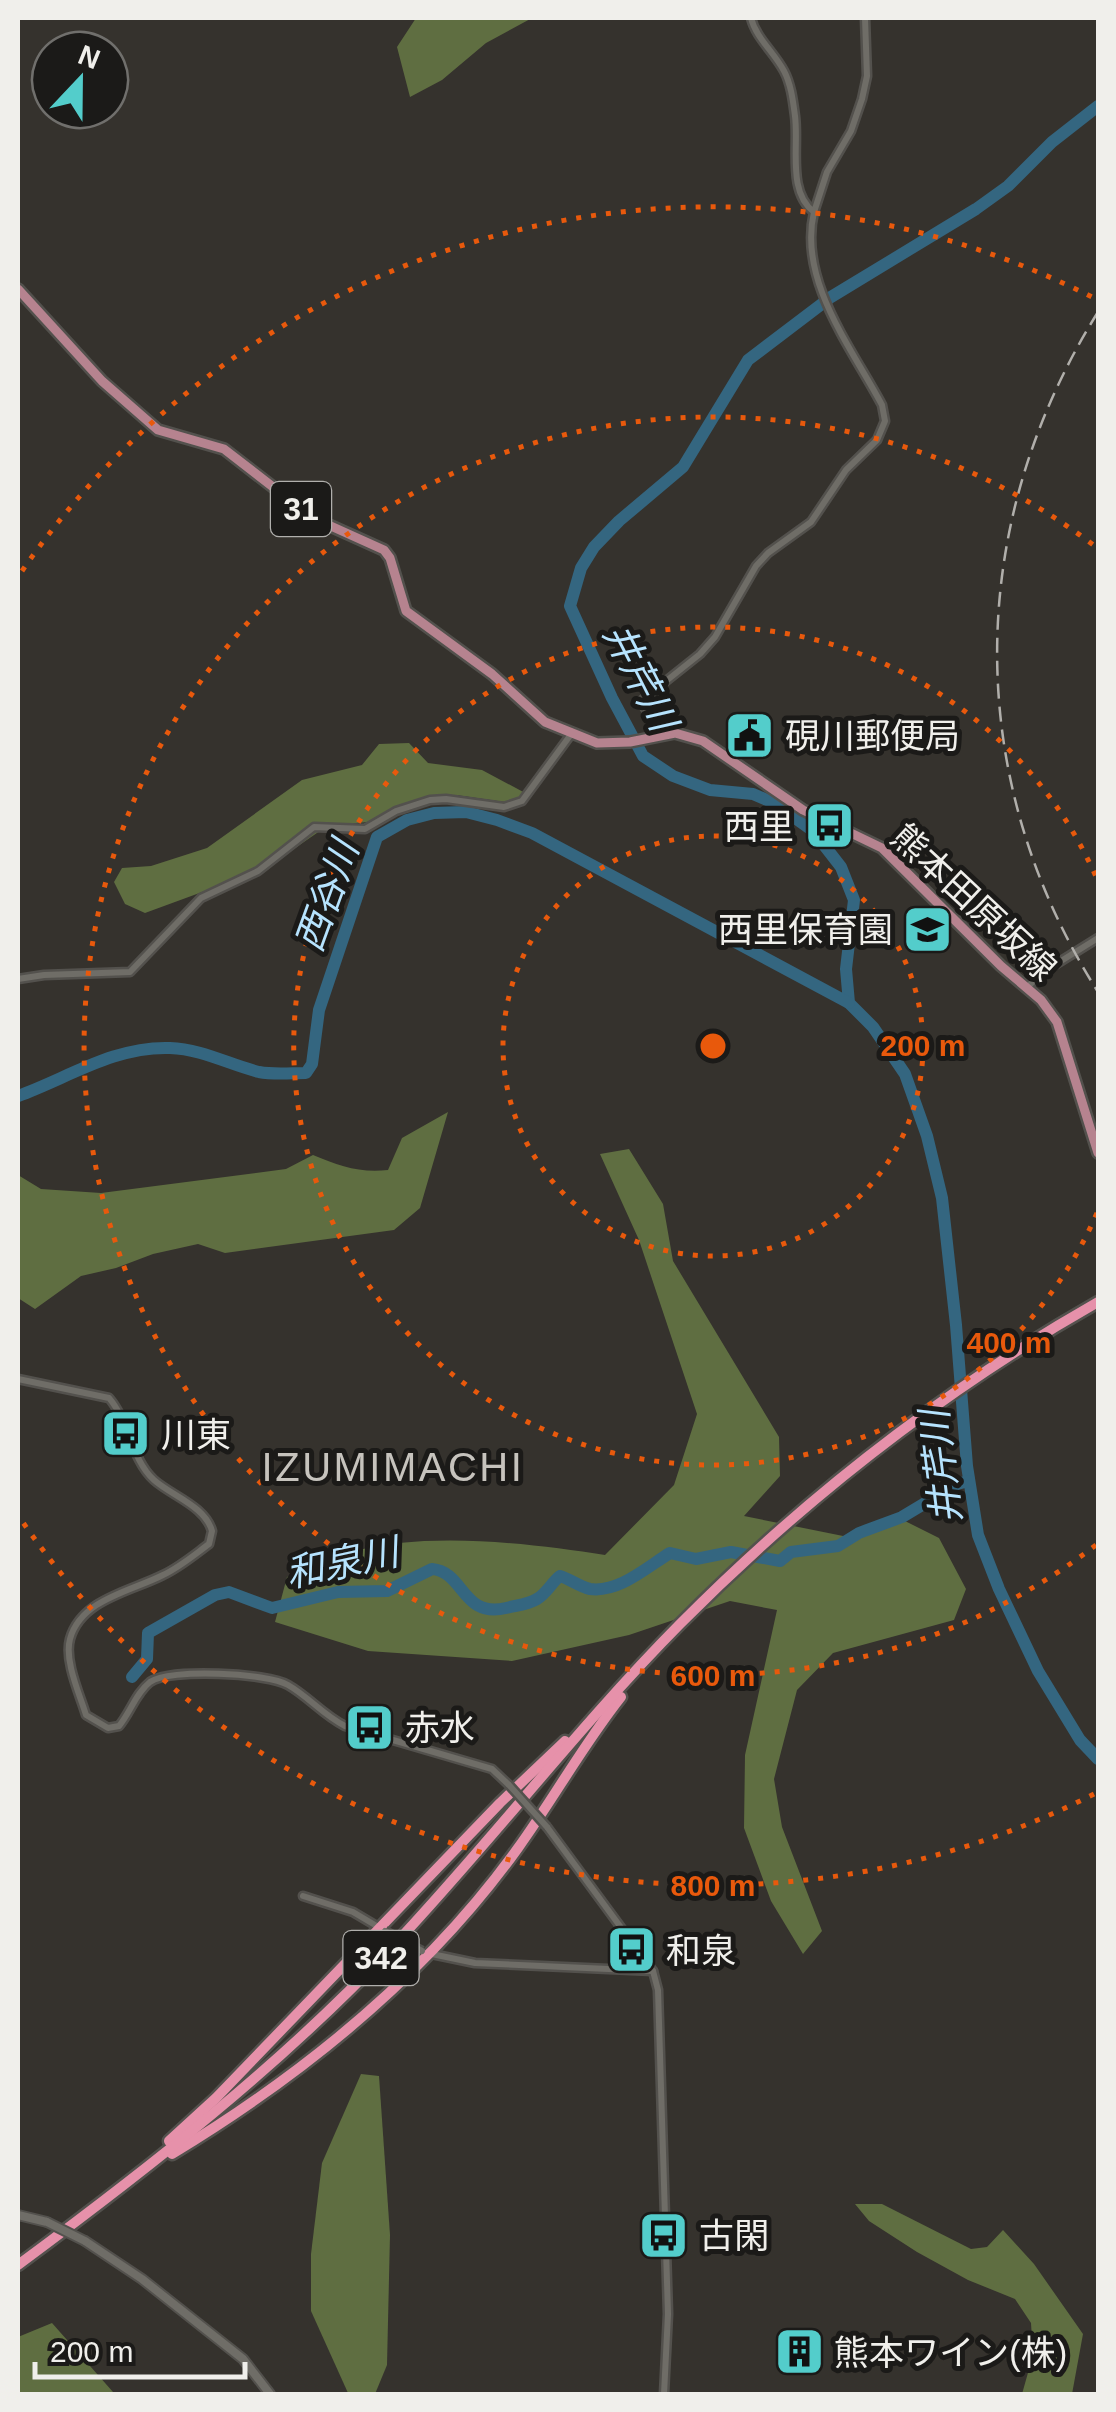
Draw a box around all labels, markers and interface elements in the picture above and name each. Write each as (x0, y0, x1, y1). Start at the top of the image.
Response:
north arrow (30, 30, 130, 130)
text: N (74, 39, 104, 75)
road number: 31 (271, 482, 331, 536)
water label: 井芹川 (595, 617, 686, 741)
public building icon: 硯川郵便局 (724, 709, 776, 761)
place label: 硯川郵便局 (785, 716, 960, 755)
bus stop icon: 西里 (803, 800, 855, 852)
place label: 西里 (724, 807, 794, 846)
street label: 熊本田原坂線 (884, 816, 1064, 988)
water label: 西谷川 (288, 832, 368, 957)
school or university icon: 西里保育園 (902, 903, 954, 955)
place label: 西里保育園 (718, 910, 893, 949)
centre of rings (695, 1028, 731, 1064)
text: 200 m (880, 1029, 966, 1062)
text: 400 m (966, 1326, 1052, 1359)
water label: 井芹川 (913, 1404, 969, 1526)
bus stop icon: 川東 (100, 1408, 152, 1460)
place label: 川東 (161, 1415, 231, 1454)
district label: IZUMIMACHI (262, 1445, 524, 1489)
water label: 和泉川 (282, 1530, 406, 1595)
text: 600 m (670, 1659, 756, 1692)
bus stop icon: 赤水 (344, 1701, 396, 1753)
place label: 赤水 (405, 1708, 475, 1747)
text: 800 m (670, 1869, 756, 1902)
bus stop icon: 和泉 (605, 1924, 657, 1976)
road number: 342 (344, 1931, 418, 1985)
place label: 和泉 (666, 1931, 736, 1970)
bus stop icon: 古閑 (638, 2209, 690, 2261)
place label: 古閑 (699, 2216, 769, 2255)
scale bar (35, 2317, 245, 2379)
building icon: 熊本ワイン(株) (773, 2326, 825, 2378)
place label: 熊本ワイン(株) (834, 2333, 1067, 2372)
text: 200 m (50, 2335, 133, 2368)

